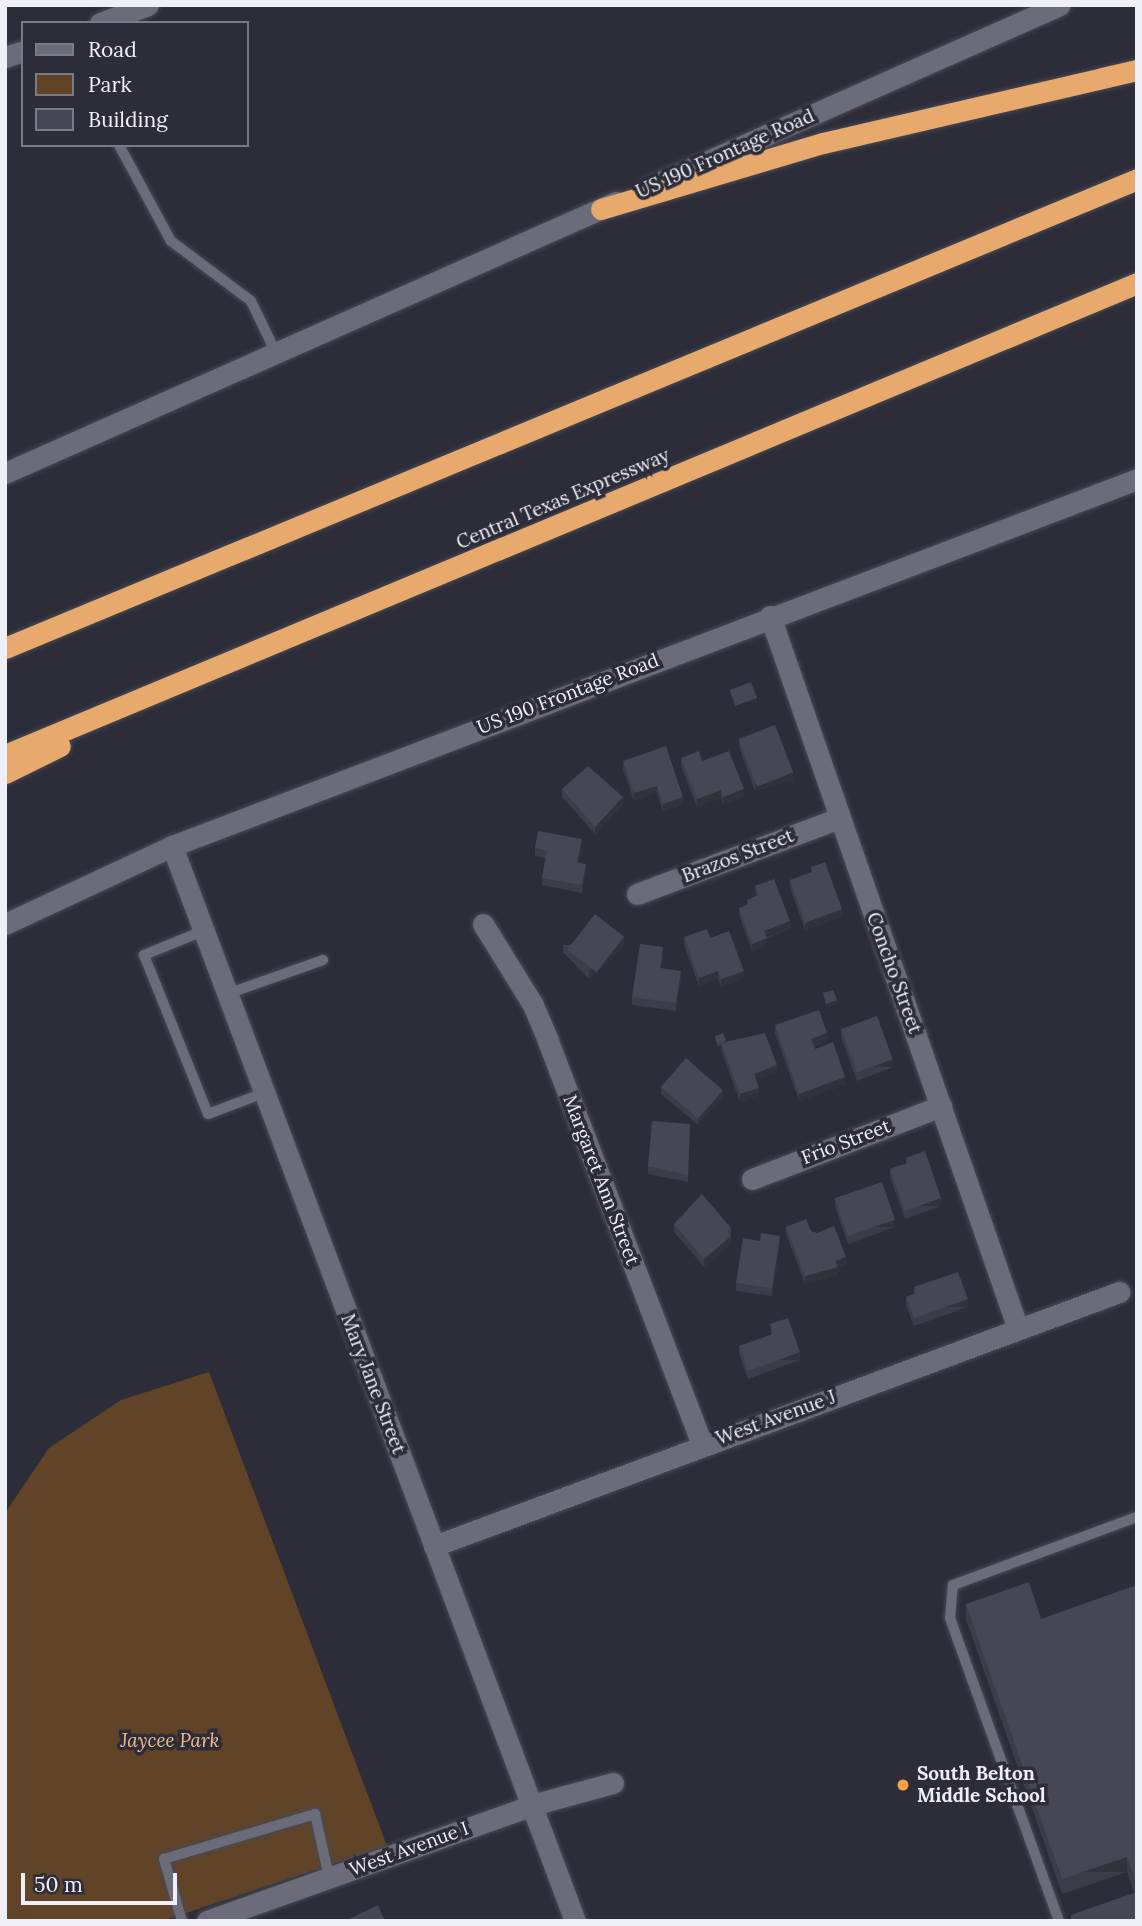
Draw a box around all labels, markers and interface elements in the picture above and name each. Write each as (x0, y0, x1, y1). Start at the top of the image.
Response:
legend (21, 21, 248, 147)
text: Road (88, 36, 137, 63)
text: Park (88, 71, 132, 98)
street label: US 190 Frontage Road (632, 104, 818, 204)
text: Building (88, 106, 168, 133)
street label: Central Texas Expressway (453, 444, 673, 554)
street label: US 190 Frontage Road (474, 649, 662, 739)
street label: Brazos Street (679, 824, 797, 888)
street label: Concho Street (862, 909, 926, 1037)
street label: Margaret Ann Street (558, 1092, 644, 1268)
street label: Frio Street (798, 1115, 894, 1169)
street label: Mary Jane Street (336, 1311, 410, 1457)
street label: West Avenue J (713, 1386, 839, 1450)
park label: Jaycee Park (121, 1730, 219, 1752)
place label: South Belton Middle School (917, 1763, 1046, 1807)
marker: South Belton Middle School (895, 1777, 911, 1793)
street label: West Avenue I (346, 1817, 472, 1881)
scale bar (24, 1860, 180, 1904)
text: 50 m (34, 1871, 83, 1898)

